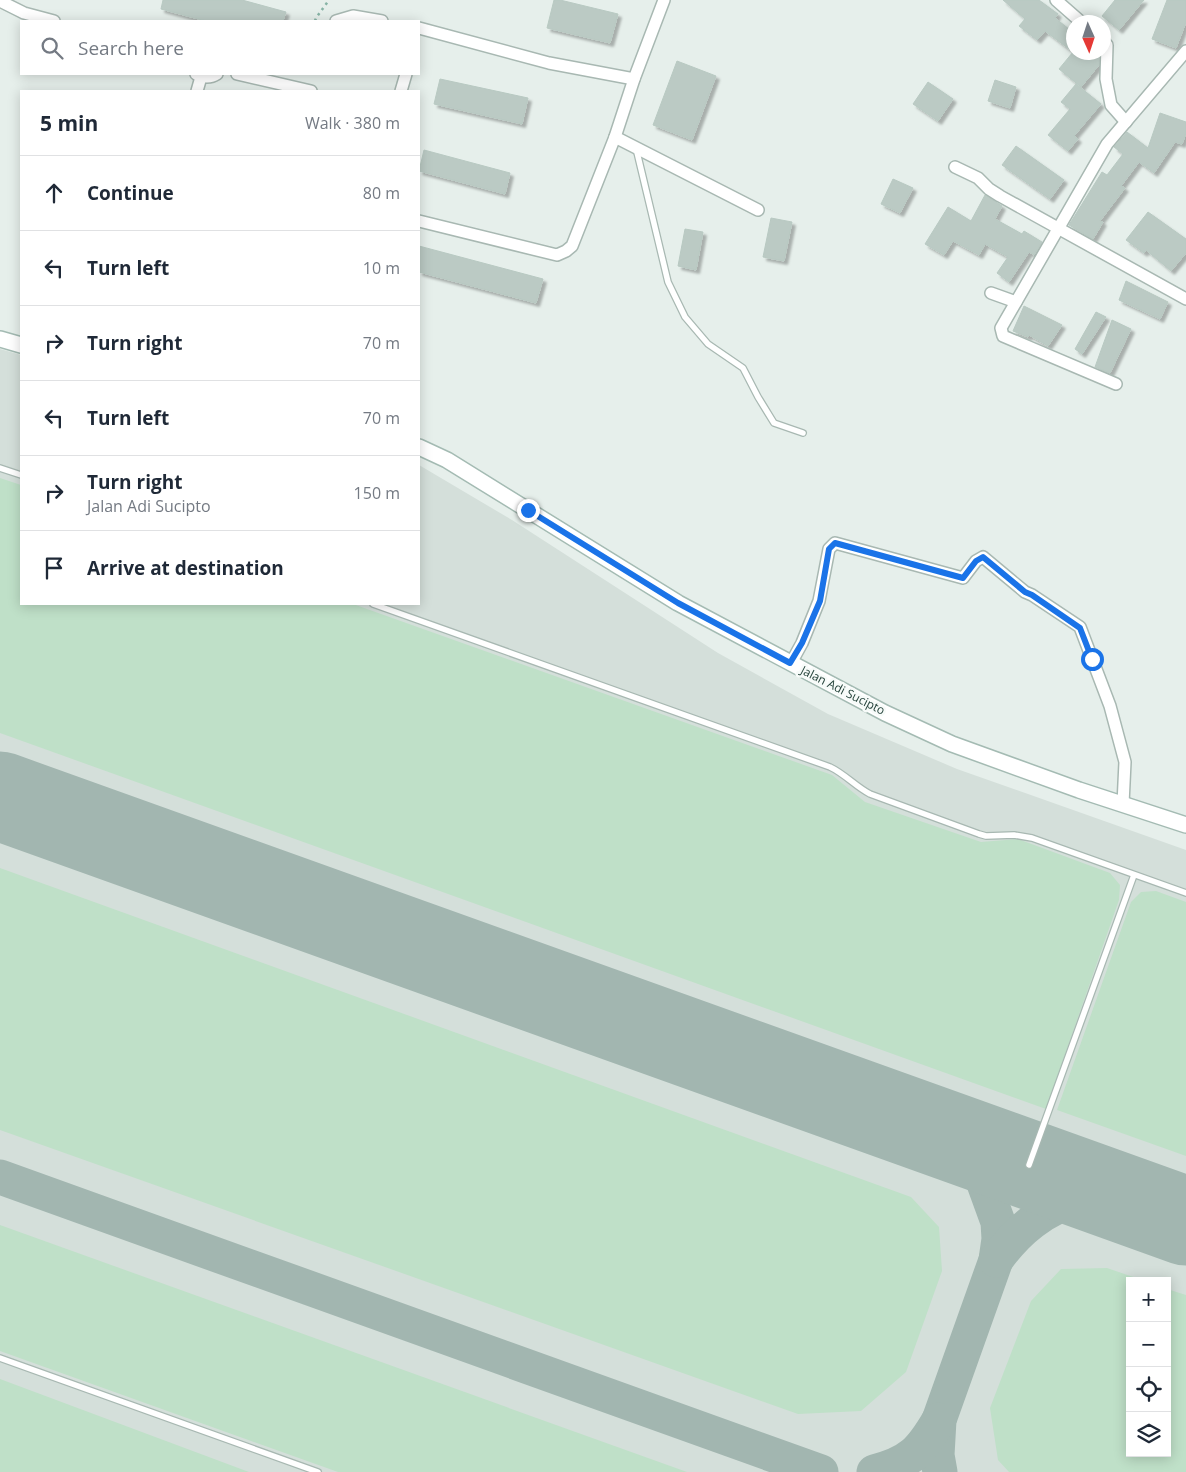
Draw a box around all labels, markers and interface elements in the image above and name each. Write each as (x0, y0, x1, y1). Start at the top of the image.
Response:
north arrow (1066, 15, 1111, 60)
search box (20, 20, 420, 75)
icon: search (38, 34, 66, 62)
text: Search here (78, 35, 184, 61)
text: 5 min (40, 109, 98, 137)
text: Walk · 380 m (305, 112, 400, 134)
icon: ahead (40, 179, 68, 207)
text: Continue (87, 180, 174, 206)
text: 80 m (363, 182, 400, 204)
icon: left (40, 254, 68, 282)
text: Turn left (87, 255, 169, 281)
text: 10 m (363, 257, 400, 279)
icon: right (40, 329, 68, 357)
text: Turn right (87, 330, 182, 356)
text: 70 m (363, 332, 400, 354)
icon: left (40, 404, 68, 432)
text: Turn left (87, 405, 169, 431)
text: 70 m (363, 407, 400, 429)
text: Turn right (87, 469, 182, 495)
icon: right (40, 479, 68, 507)
text: 150 m (354, 482, 400, 504)
text: Jalan Adi Sucipto (87, 495, 211, 517)
route end (517, 499, 540, 522)
icon: arrive (40, 554, 68, 582)
text: Arrive at destination (87, 555, 284, 581)
route start (1081, 648, 1104, 671)
street label: Jalan Adi Sucipto (797, 661, 888, 719)
map controls (1126, 1277, 1171, 1457)
button: + (1126, 1277, 1171, 1322)
button: − (1126, 1322, 1171, 1367)
button: locate (1126, 1367, 1171, 1412)
button: layers (1126, 1412, 1171, 1457)

